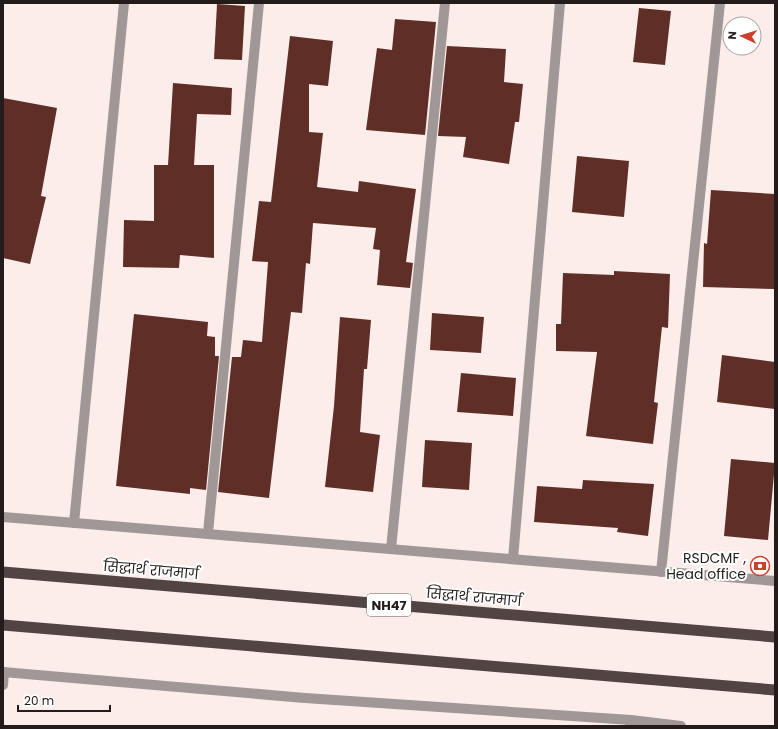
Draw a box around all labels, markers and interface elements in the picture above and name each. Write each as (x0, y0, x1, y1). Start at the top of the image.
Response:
north arrow (722, 16, 762, 56)
text: N (724, 31, 740, 40)
place label: RSDCMF , Head office (666, 548, 746, 584)
bank icon: RSDCMF , Head office (749, 555, 771, 577)
street label: सिद्धार्थ राजमार्ग (101, 556, 203, 584)
street label: सिद्धार्थ राजमार्ग (424, 583, 526, 611)
road number: NH47 (367, 594, 411, 616)
scale bar (18, 687, 110, 713)
text: 20 m (24, 692, 54, 709)

